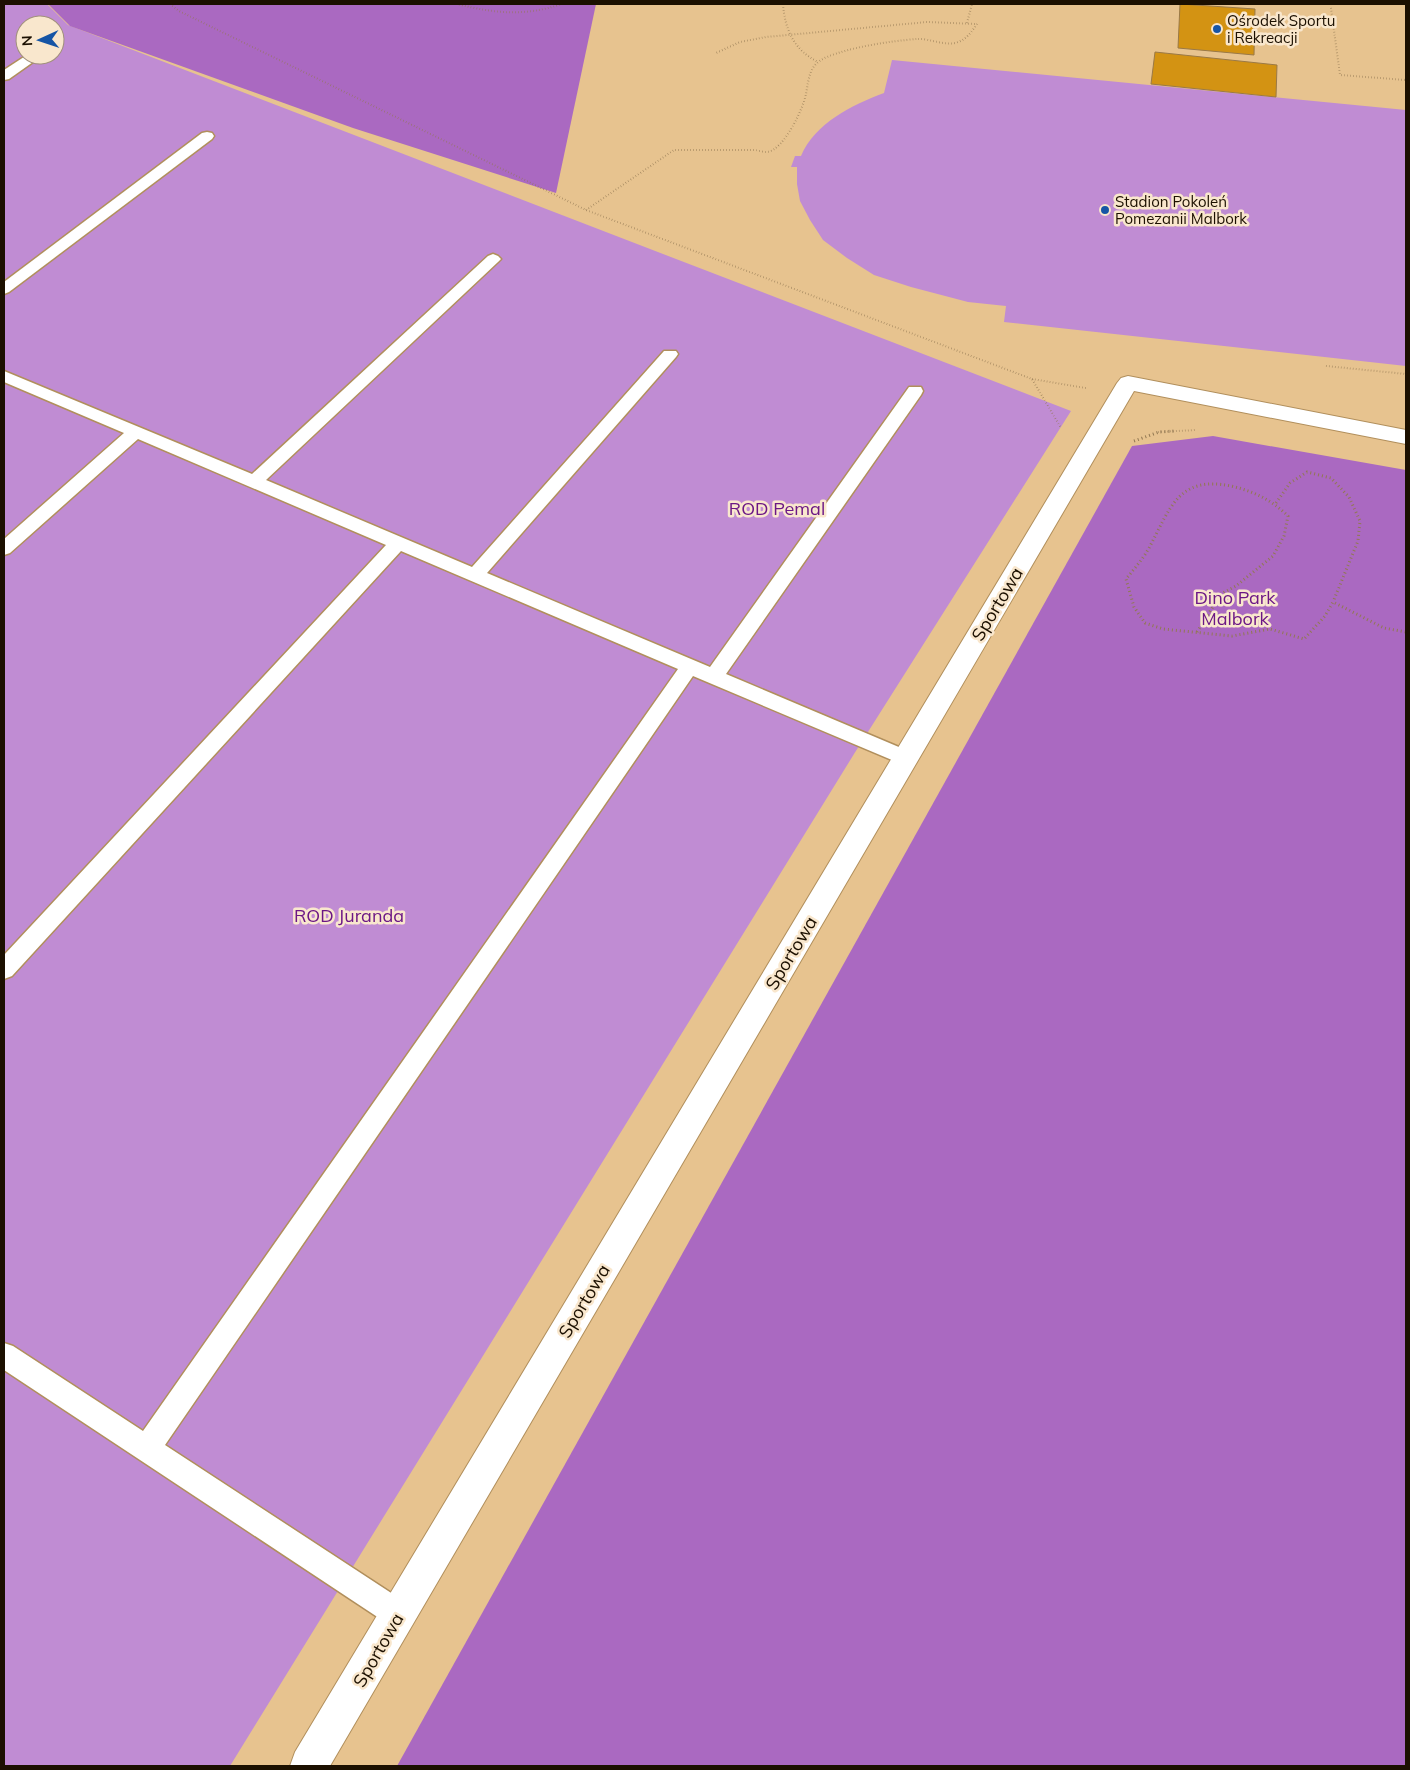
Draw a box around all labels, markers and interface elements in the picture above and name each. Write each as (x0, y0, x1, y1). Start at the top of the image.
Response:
place label: Ośrodek Sportu i Rekreacji (1227, 11, 1335, 47)
north arrow (15, 15, 65, 65)
marker: Ośrodek Sportu i Rekreacji (1211, 23, 1223, 35)
text: N (18, 35, 36, 46)
place label: Stadion Pokoleń Pomezanii Malbork (1115, 192, 1247, 228)
marker: Stadion Pokoleń Pomezanii Malbork (1099, 204, 1111, 216)
park label: ROD Pemal (729, 497, 825, 520)
street label: Sportowa (966, 563, 1028, 645)
park label: Dino Park Malbork (1194, 586, 1276, 630)
park label: ROD Juranda (294, 904, 404, 927)
street label: Sportowa (760, 912, 822, 994)
street label: Sportowa (553, 1260, 615, 1342)
street label: Sportowa (348, 1609, 408, 1691)

